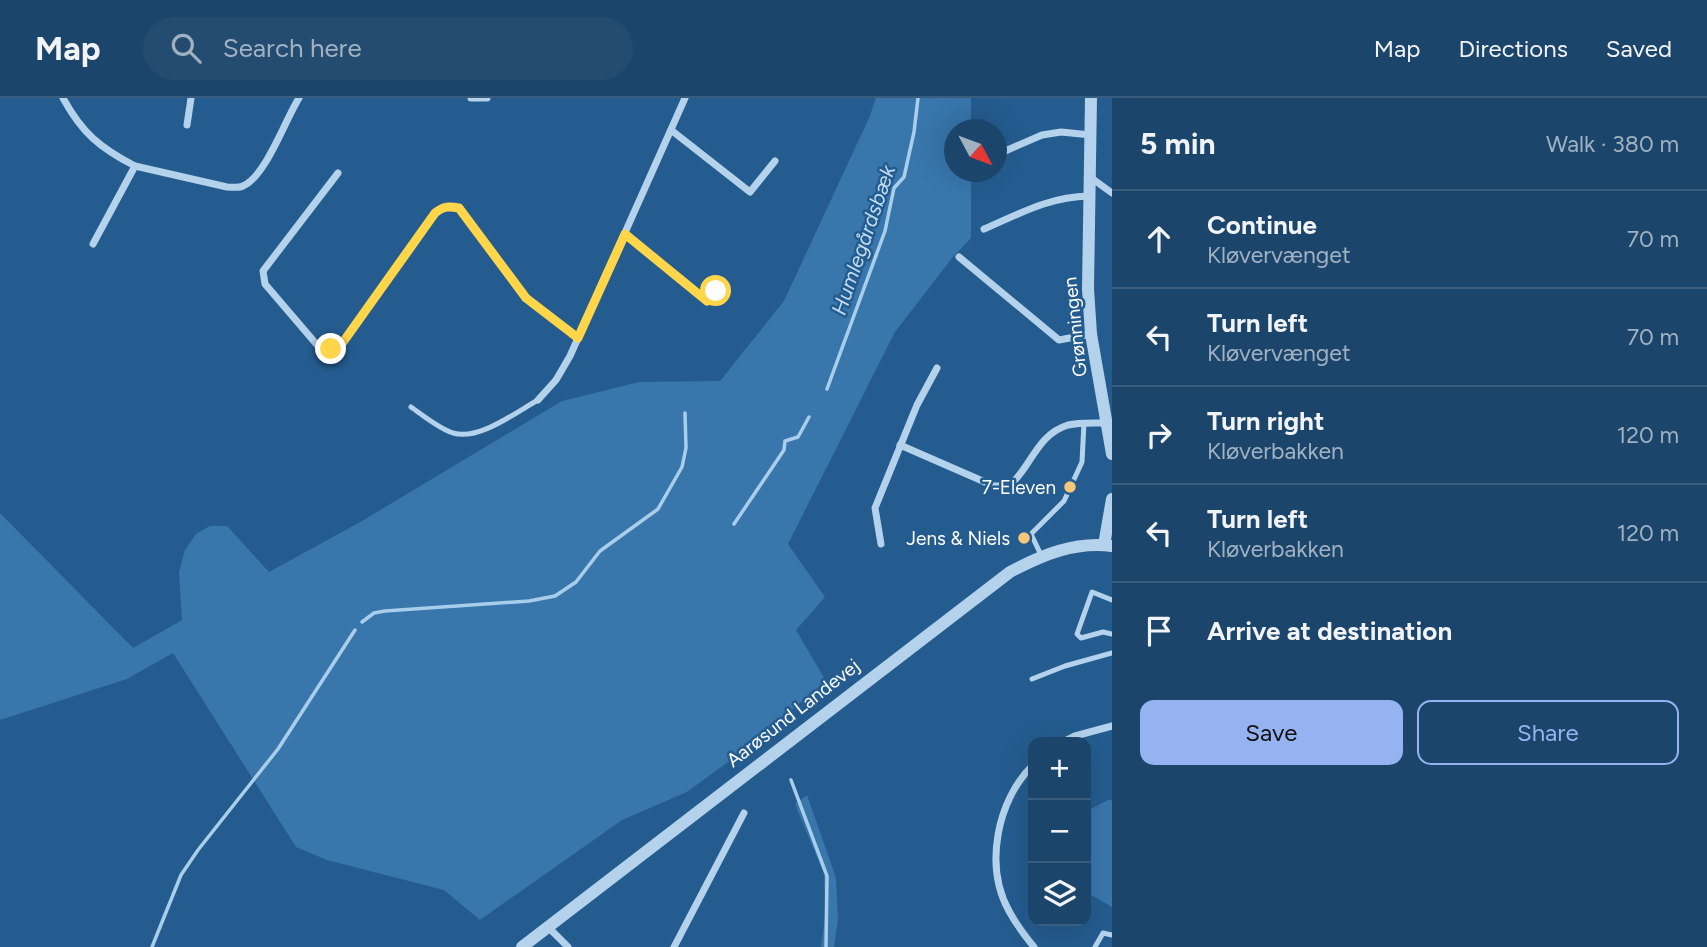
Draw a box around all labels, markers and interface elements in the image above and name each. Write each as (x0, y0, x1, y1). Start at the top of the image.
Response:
search box (143, 17, 633, 80)
text: Map (35, 29, 101, 68)
icon: search (167, 29, 205, 67)
text: Search here (223, 32, 362, 64)
text: Map (1374, 34, 1420, 63)
text: Directions (1458, 34, 1568, 63)
text: Saved (1606, 34, 1672, 63)
north arrow (944, 119, 1007, 182)
text: 5 min (1140, 125, 1216, 162)
text: Walk · 380 m (1546, 130, 1679, 158)
water label: Humlegårdsbæk (826, 161, 901, 318)
text: Continue (1207, 209, 1317, 241)
icon: ahead (1140, 220, 1178, 258)
text: 70 m (1627, 225, 1679, 253)
text: Kløvervænget (1207, 241, 1351, 269)
route start (700, 275, 731, 306)
street label: Grønningen (1058, 276, 1092, 378)
text: Turn left (1207, 307, 1308, 339)
icon: left (1140, 318, 1178, 356)
text: 70 m (1627, 323, 1679, 351)
route end (315, 333, 346, 364)
text: Kløvervænget (1207, 339, 1351, 367)
text: Turn right (1207, 405, 1324, 437)
icon: right (1140, 416, 1178, 454)
text: 120 m (1617, 421, 1679, 449)
text: Kløverbakken (1207, 437, 1344, 465)
place label: 7-Eleven (982, 476, 1056, 499)
marker: 7-Eleven (1062, 479, 1078, 495)
text: Turn left (1207, 503, 1308, 535)
icon: left (1140, 514, 1178, 552)
text: 120 m (1617, 519, 1679, 547)
place label: Jens & Niels (906, 527, 1010, 550)
marker: Jens & Niels (1016, 530, 1032, 546)
text: Kløverbakken (1207, 535, 1344, 563)
icon: arrive (1140, 612, 1178, 650)
text: Arrive at destination (1207, 615, 1452, 647)
street label: Aarøsund Landevej (722, 654, 864, 772)
button: Save (1140, 700, 1403, 765)
button: Share (1417, 700, 1679, 765)
map controls (1028, 737, 1091, 926)
button: + (1028, 737, 1091, 800)
button: − (1028, 800, 1091, 863)
button: layers (1028, 863, 1091, 926)

